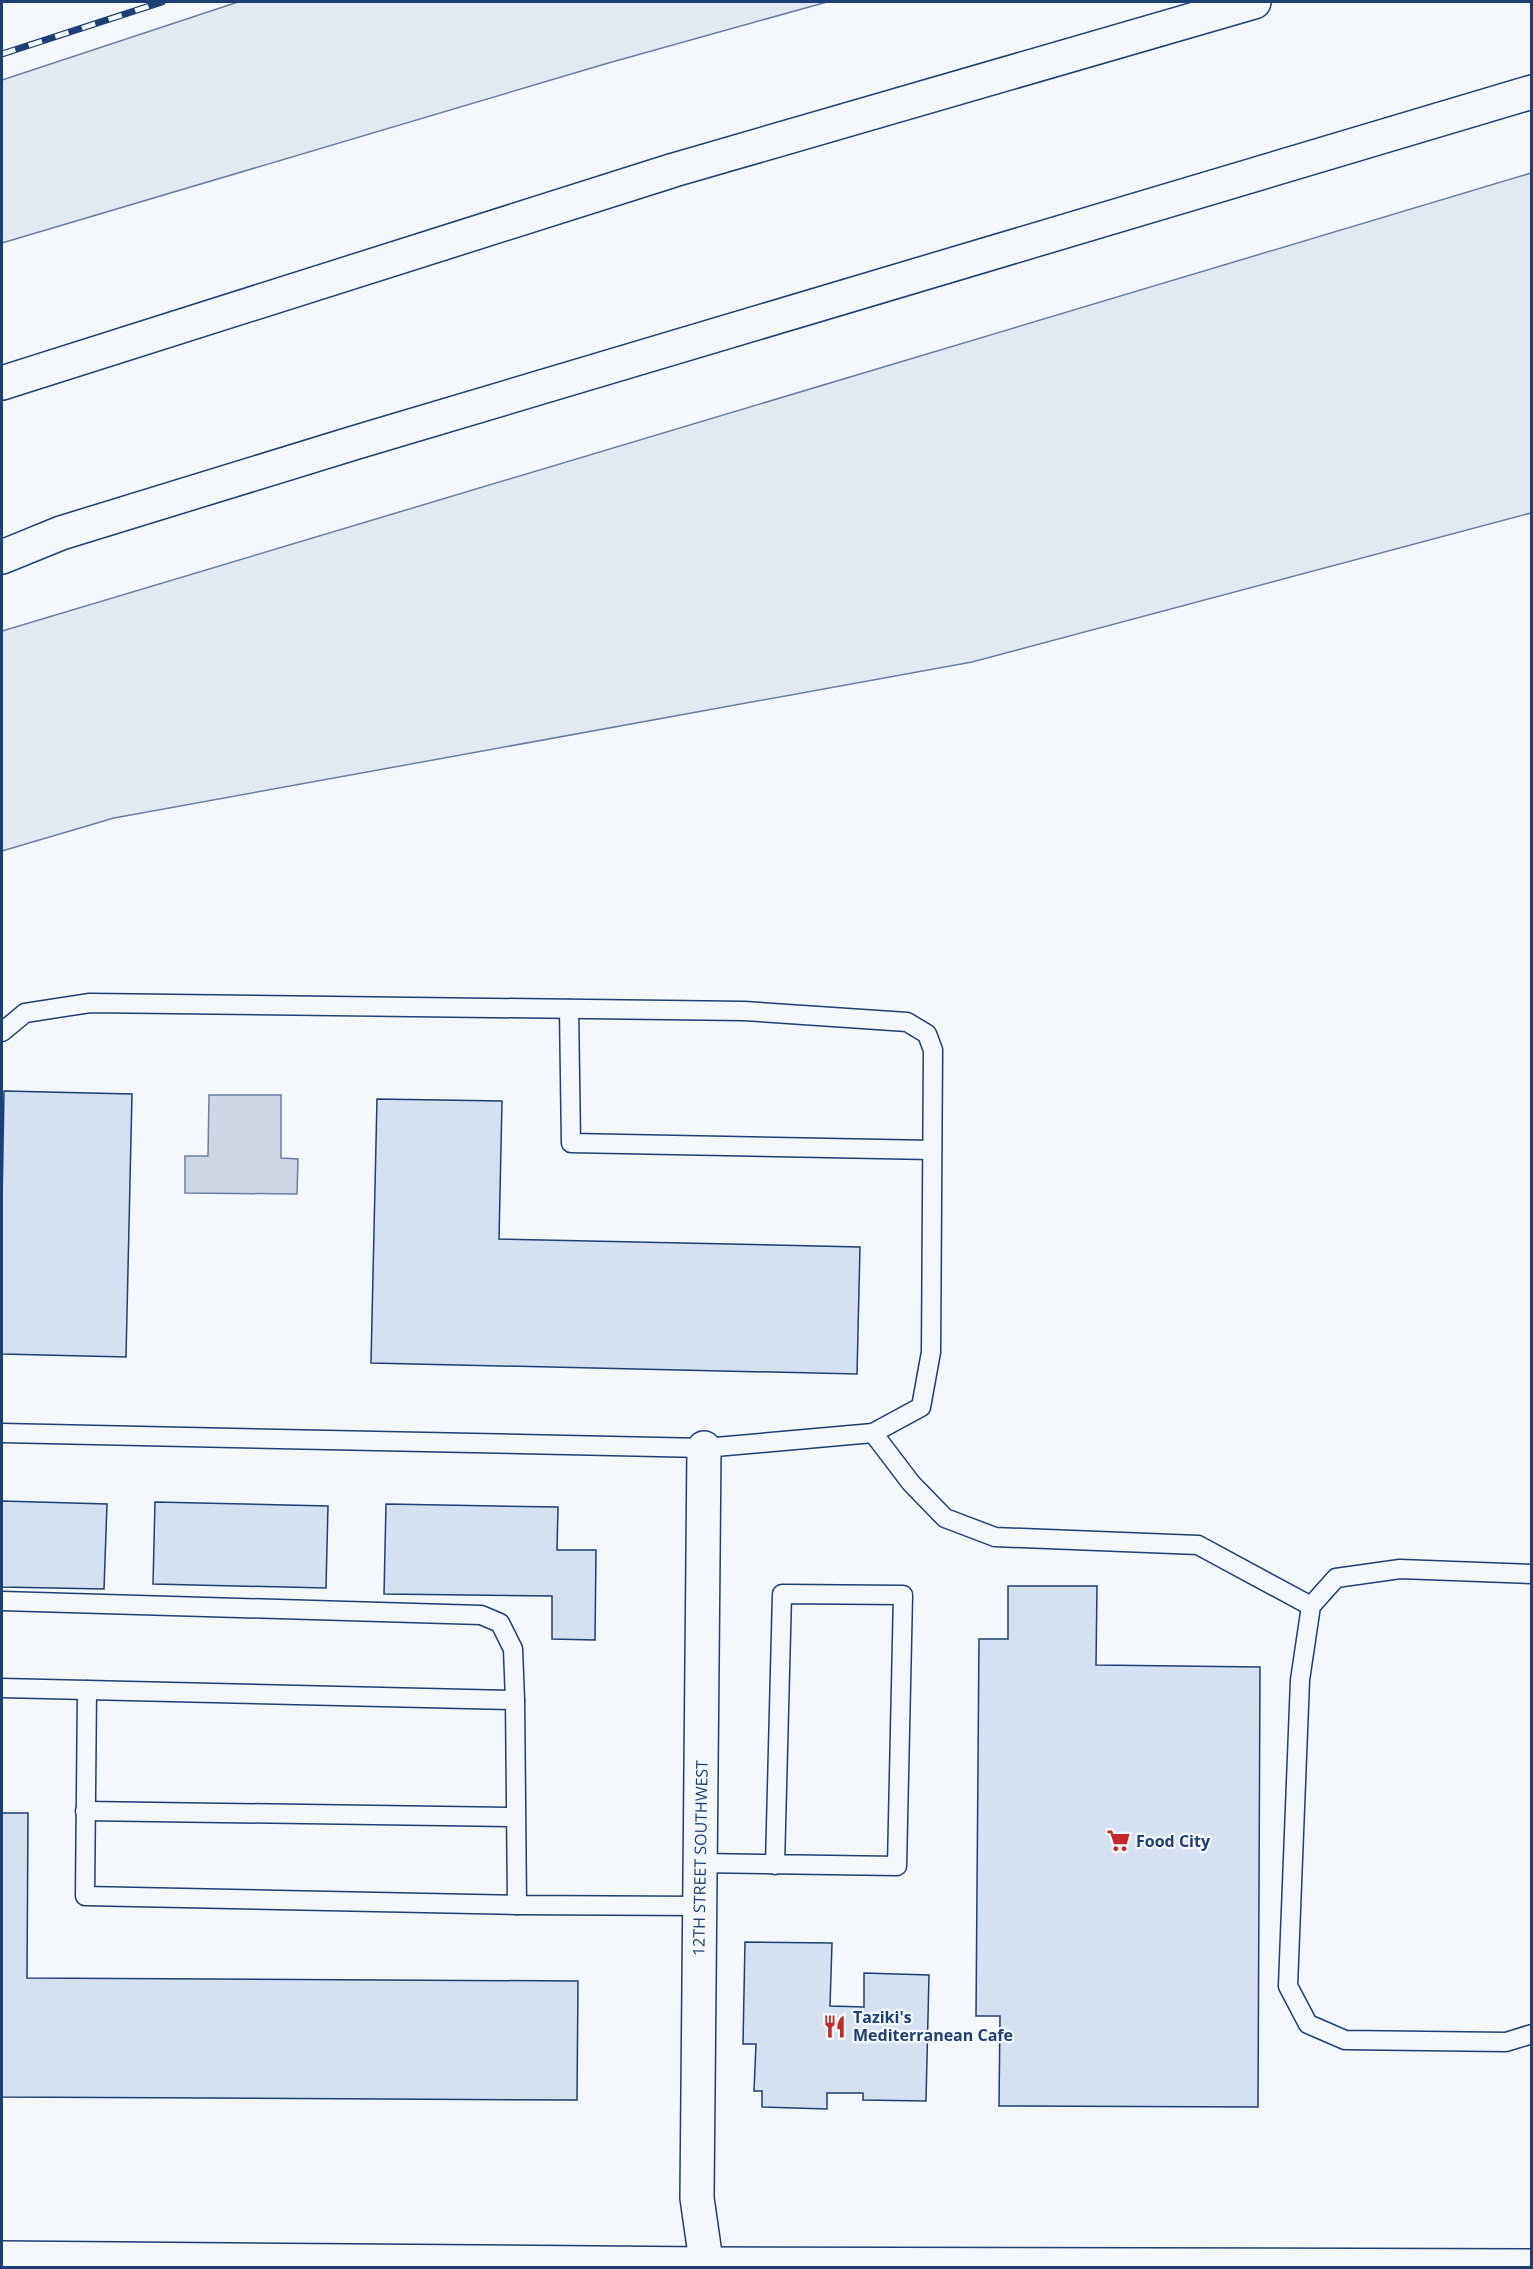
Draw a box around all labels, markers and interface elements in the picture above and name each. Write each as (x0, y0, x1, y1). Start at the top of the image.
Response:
street label: 12TH STREET SOUTHWEST (687, 1760, 713, 1956)
supermarket icon: Food City (1105, 1828, 1131, 1854)
place label: Food City (1136, 1830, 1211, 1852)
place label: Taziki's Mediterranean Cafe (853, 2006, 1013, 2046)
restaurant icon: Taziki's Mediterranean Cafe (822, 2013, 848, 2039)

